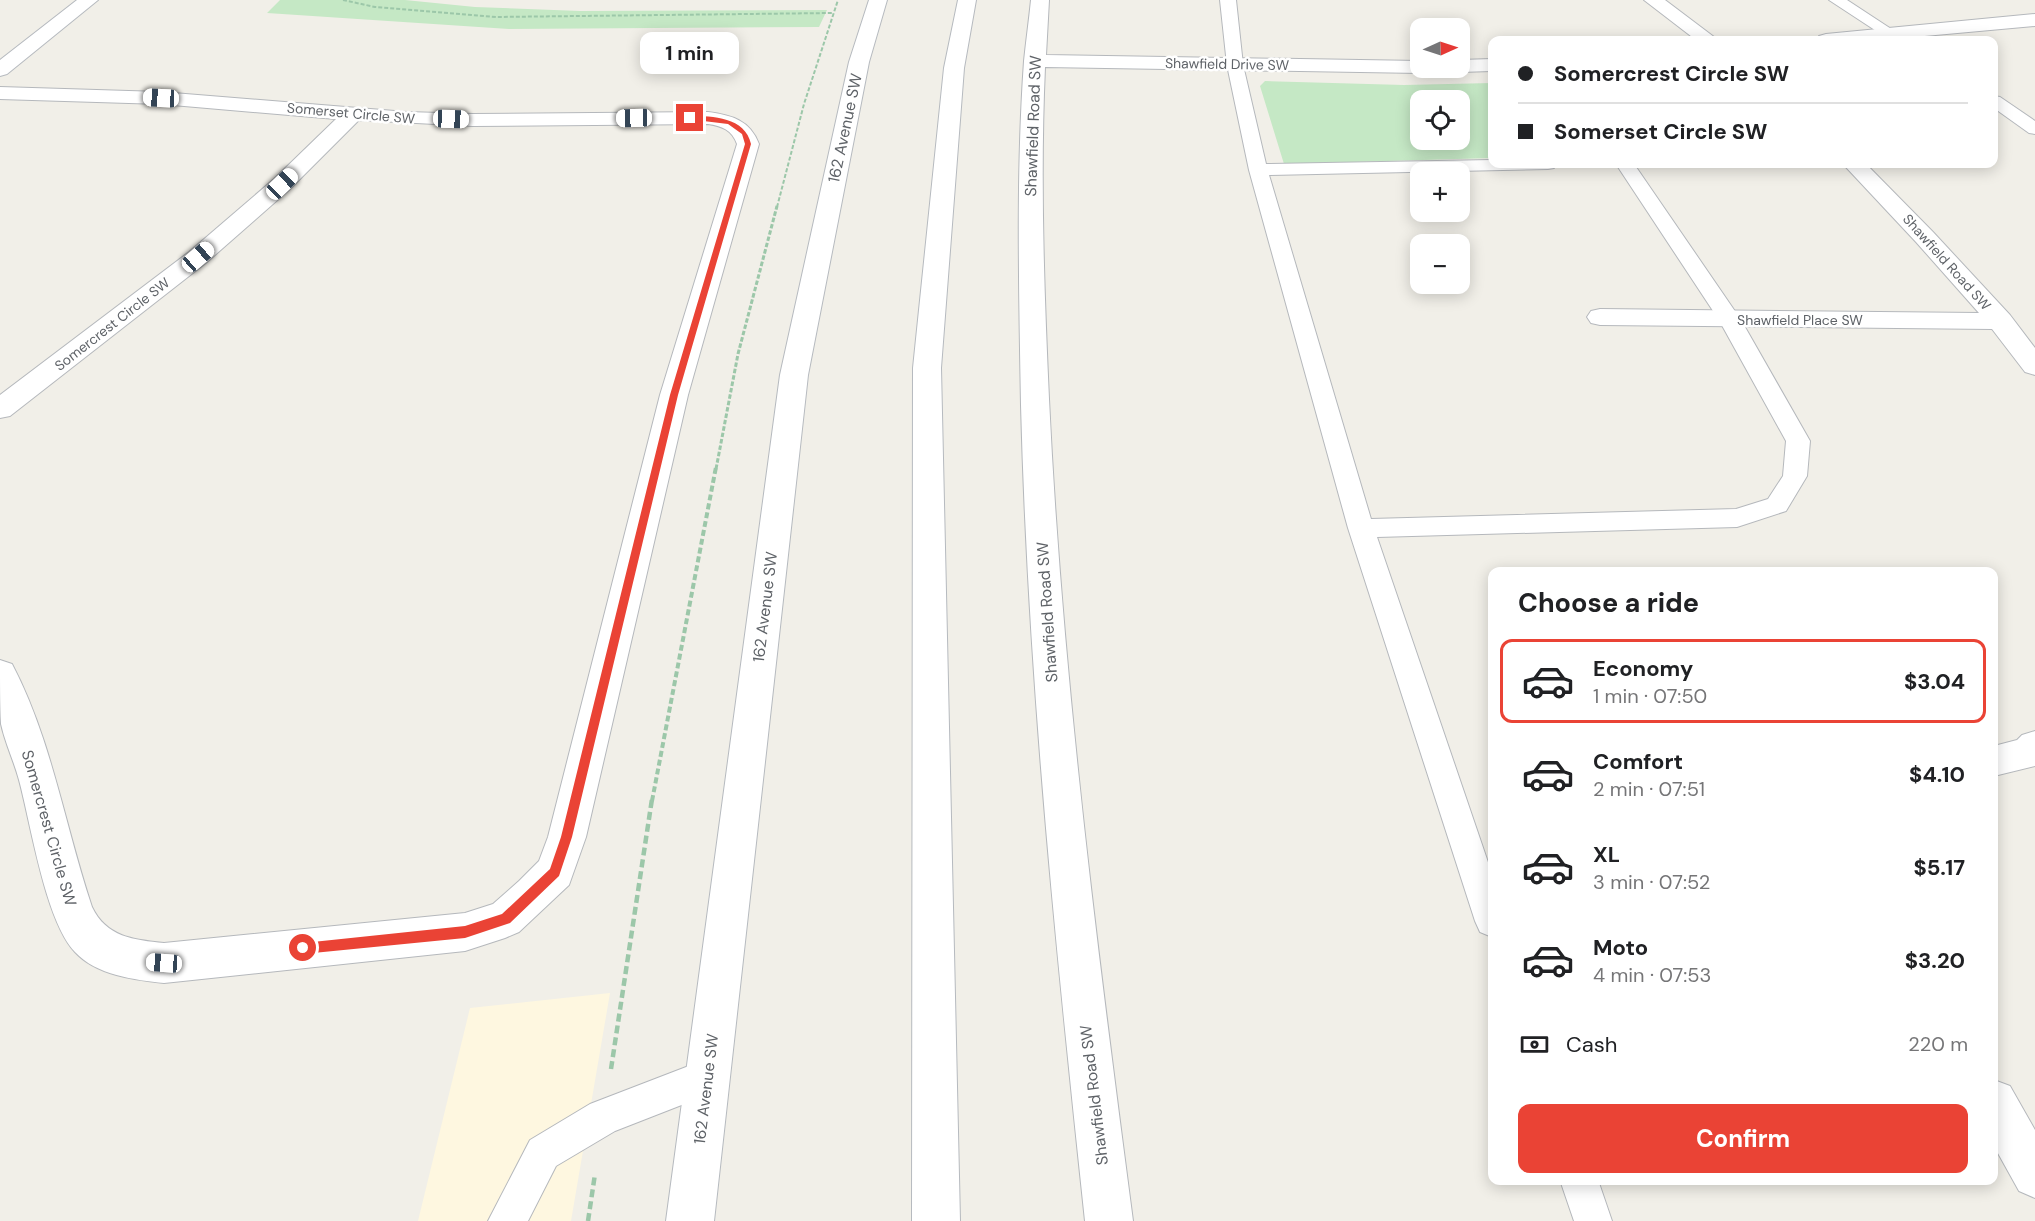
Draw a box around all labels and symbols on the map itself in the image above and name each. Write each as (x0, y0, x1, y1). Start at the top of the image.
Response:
north arrow (1410, 18, 1470, 78)
callout: 1 min (640, 31, 740, 73)
street label: Shawfield Drive SW (1165, 54, 1290, 74)
street label: Shawfield Road SW (1020, 55, 1046, 197)
street label: 162 Avenue SW (823, 71, 867, 185)
car (143, 88, 179, 108)
street label: Somerset Circle SW (286, 98, 416, 128)
route end (676, 104, 703, 131)
car (433, 109, 469, 129)
car (616, 109, 652, 127)
car (263, 165, 301, 203)
street label: Shawfield Road SW (1899, 210, 1995, 314)
car (179, 238, 217, 276)
street label: Somercrest Circle SW (51, 273, 173, 375)
street label: Shawfield Place SW (1737, 311, 1863, 329)
street label: Shawfield Road SW (1032, 540, 1062, 683)
street label: 162 Avenue SW (748, 550, 782, 663)
street label: Somercrest Circle SW (17, 748, 81, 909)
route start (289, 934, 316, 961)
car (145, 953, 183, 973)
street label: Shawfield Road SW (1075, 1023, 1113, 1166)
street label: 162 Avenue SW (689, 1032, 723, 1145)

